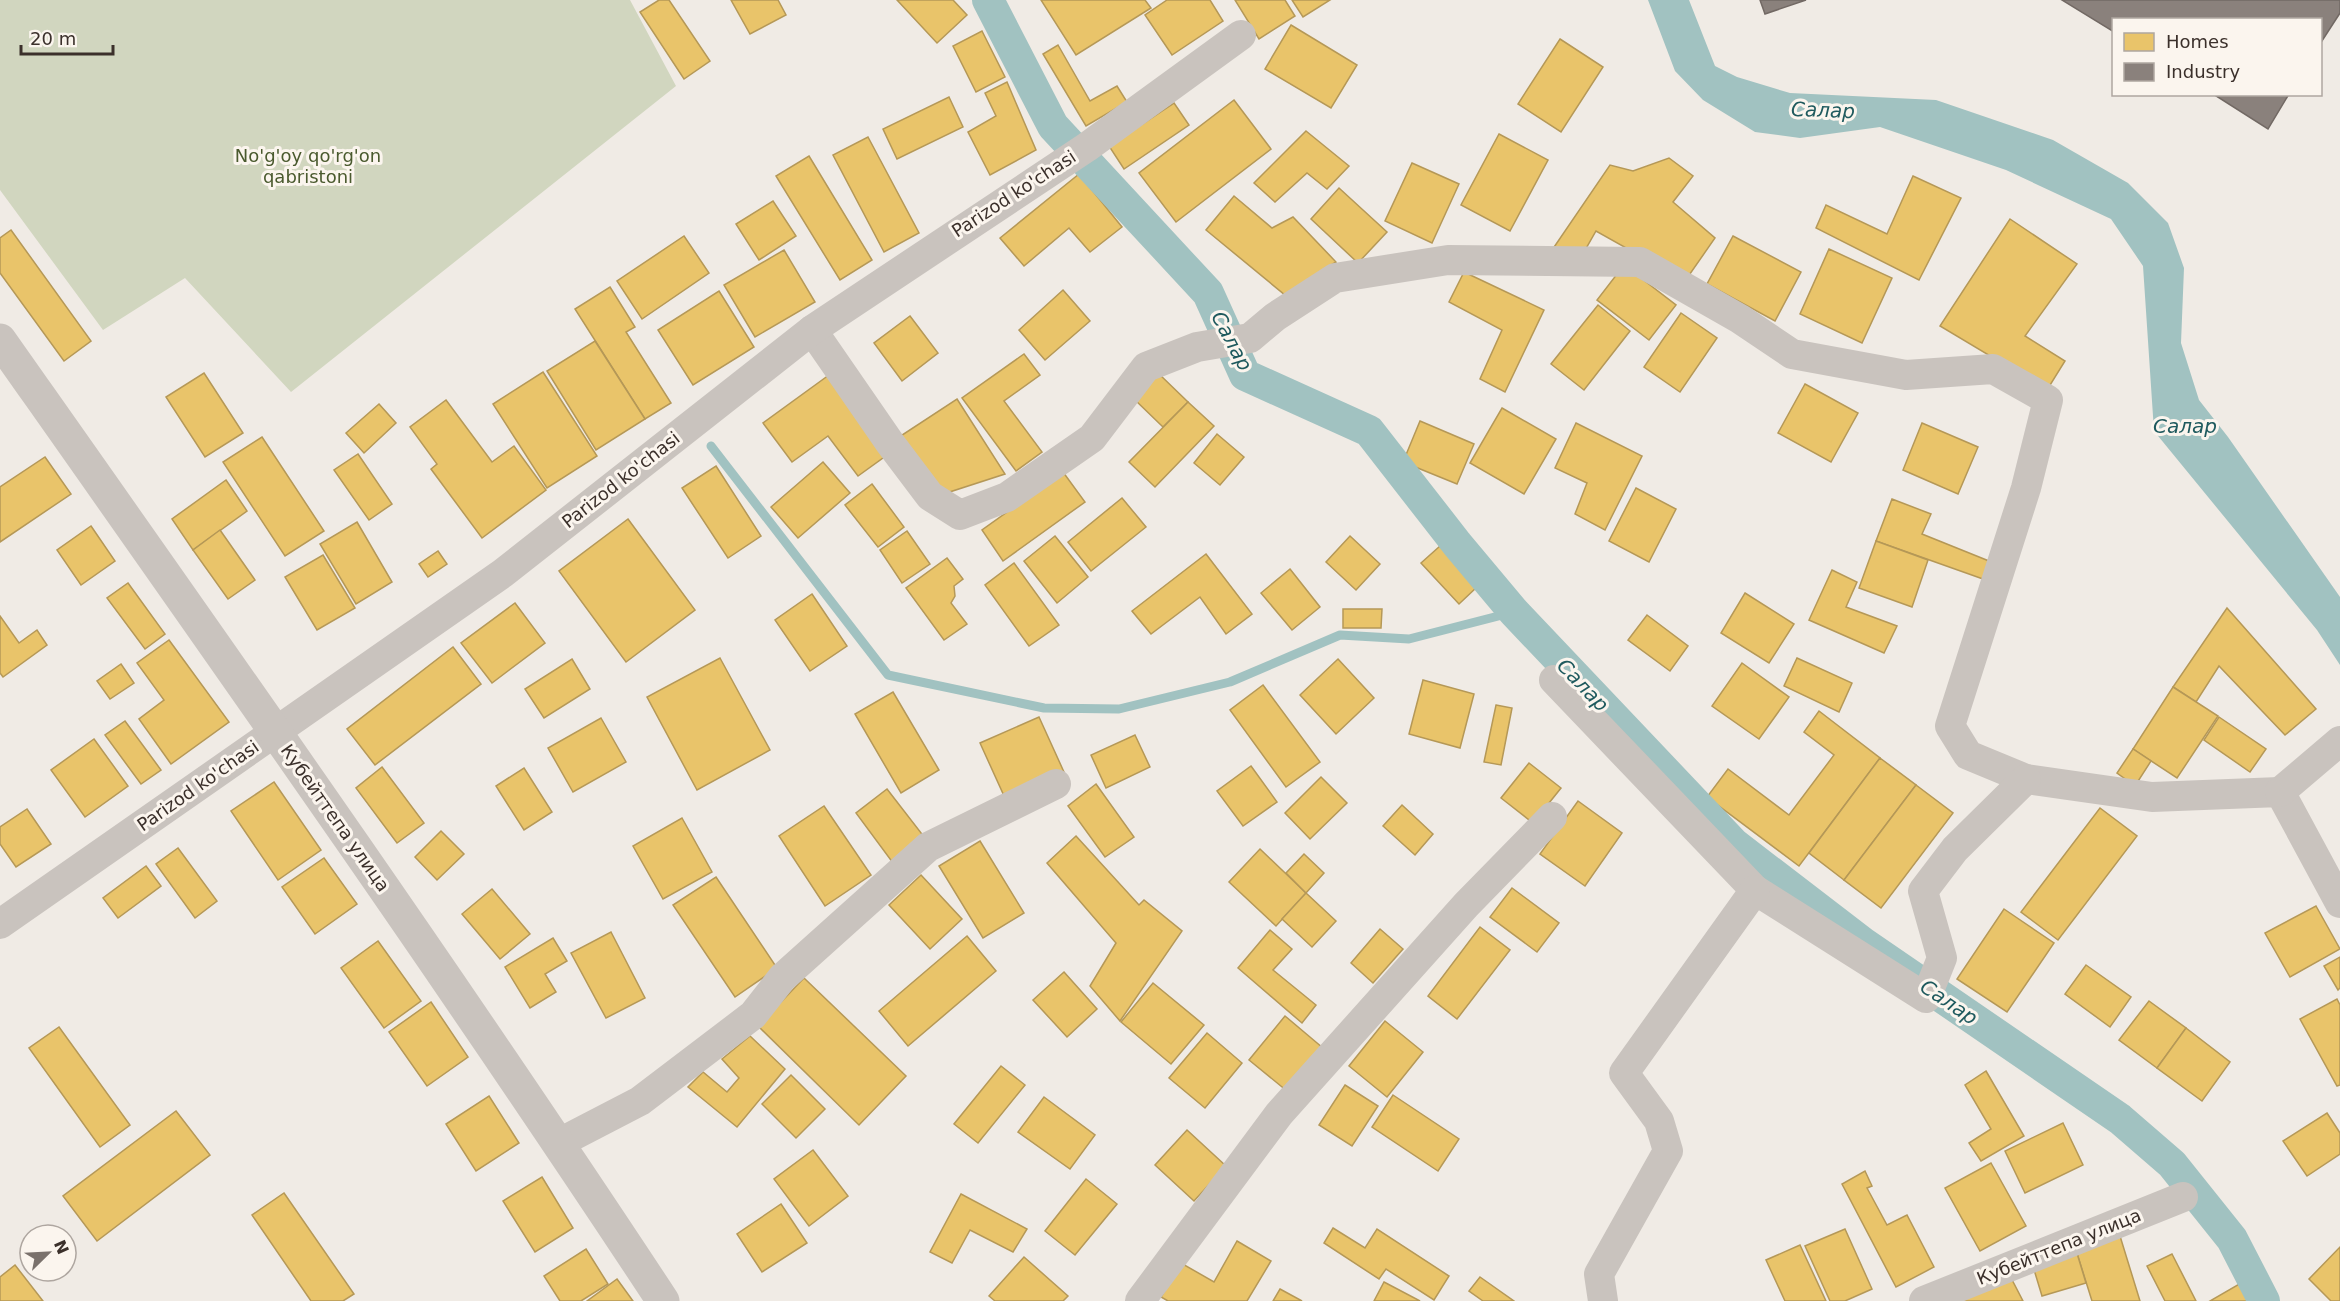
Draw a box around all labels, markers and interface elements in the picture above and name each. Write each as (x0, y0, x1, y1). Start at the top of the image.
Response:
scale bar (21, 18, 112, 56)
legend (2112, 18, 2322, 96)
text: 20 m (30, 28, 76, 49)
text: Homes (2166, 31, 2229, 52)
text: Industry (2166, 61, 2240, 82)
water label: Салар (1791, 97, 1855, 123)
park label: No'g'oy qo'rg'on qabristoni (235, 145, 381, 187)
street label: Parizod ko'chasi (948, 146, 1080, 241)
water label: Салар (1206, 307, 1258, 375)
water label: Салар (2153, 414, 2217, 438)
street label: Parizod ko'chasi (558, 427, 684, 532)
water label: Салар (1552, 654, 1614, 716)
street label: Parizod ko'chasi (133, 736, 263, 835)
street label: Кубейттепа улица (277, 740, 394, 895)
water label: Салар (1916, 974, 1982, 1030)
street label: Кубейттепа улица (1974, 1204, 2144, 1289)
north arrow (18, 1223, 78, 1283)
text: N (50, 1237, 73, 1257)

